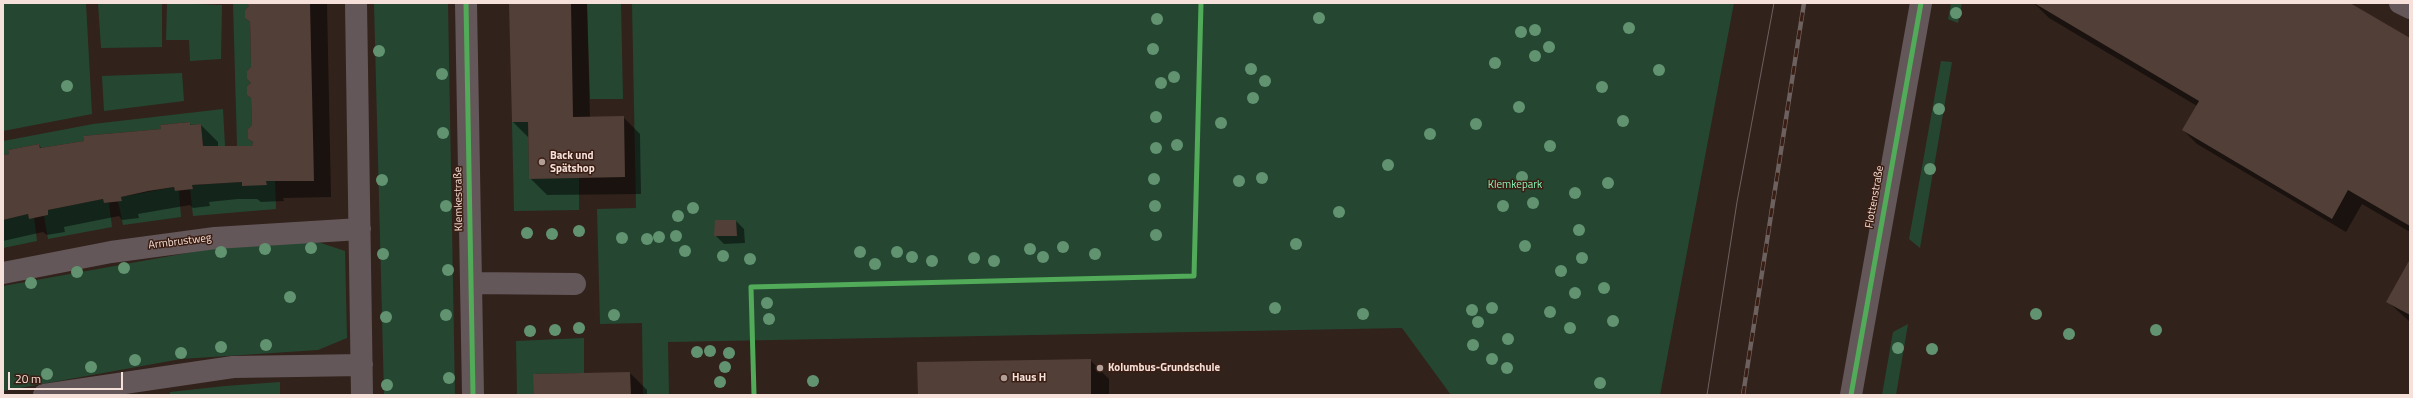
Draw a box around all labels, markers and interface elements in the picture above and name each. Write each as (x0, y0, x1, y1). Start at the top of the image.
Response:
place label: Back und Spätshop (550, 149, 595, 175)
marker: Back und Spätshop (537, 157, 547, 167)
street label: Flottenstraße (1863, 165, 1887, 229)
street label: Klemkestraße (452, 167, 466, 231)
park label: Klemkepark (1488, 178, 1542, 192)
street label: Armbrustweg (148, 232, 212, 252)
place label: Kolumbus-Grundschule (1108, 361, 1220, 375)
marker: Kolumbus-Grundschule (1095, 363, 1105, 373)
scale bar (10, 364, 125, 390)
text: 20 m (15, 369, 41, 388)
place label: Haus H (1012, 371, 1046, 385)
marker: Haus H (999, 373, 1009, 383)

